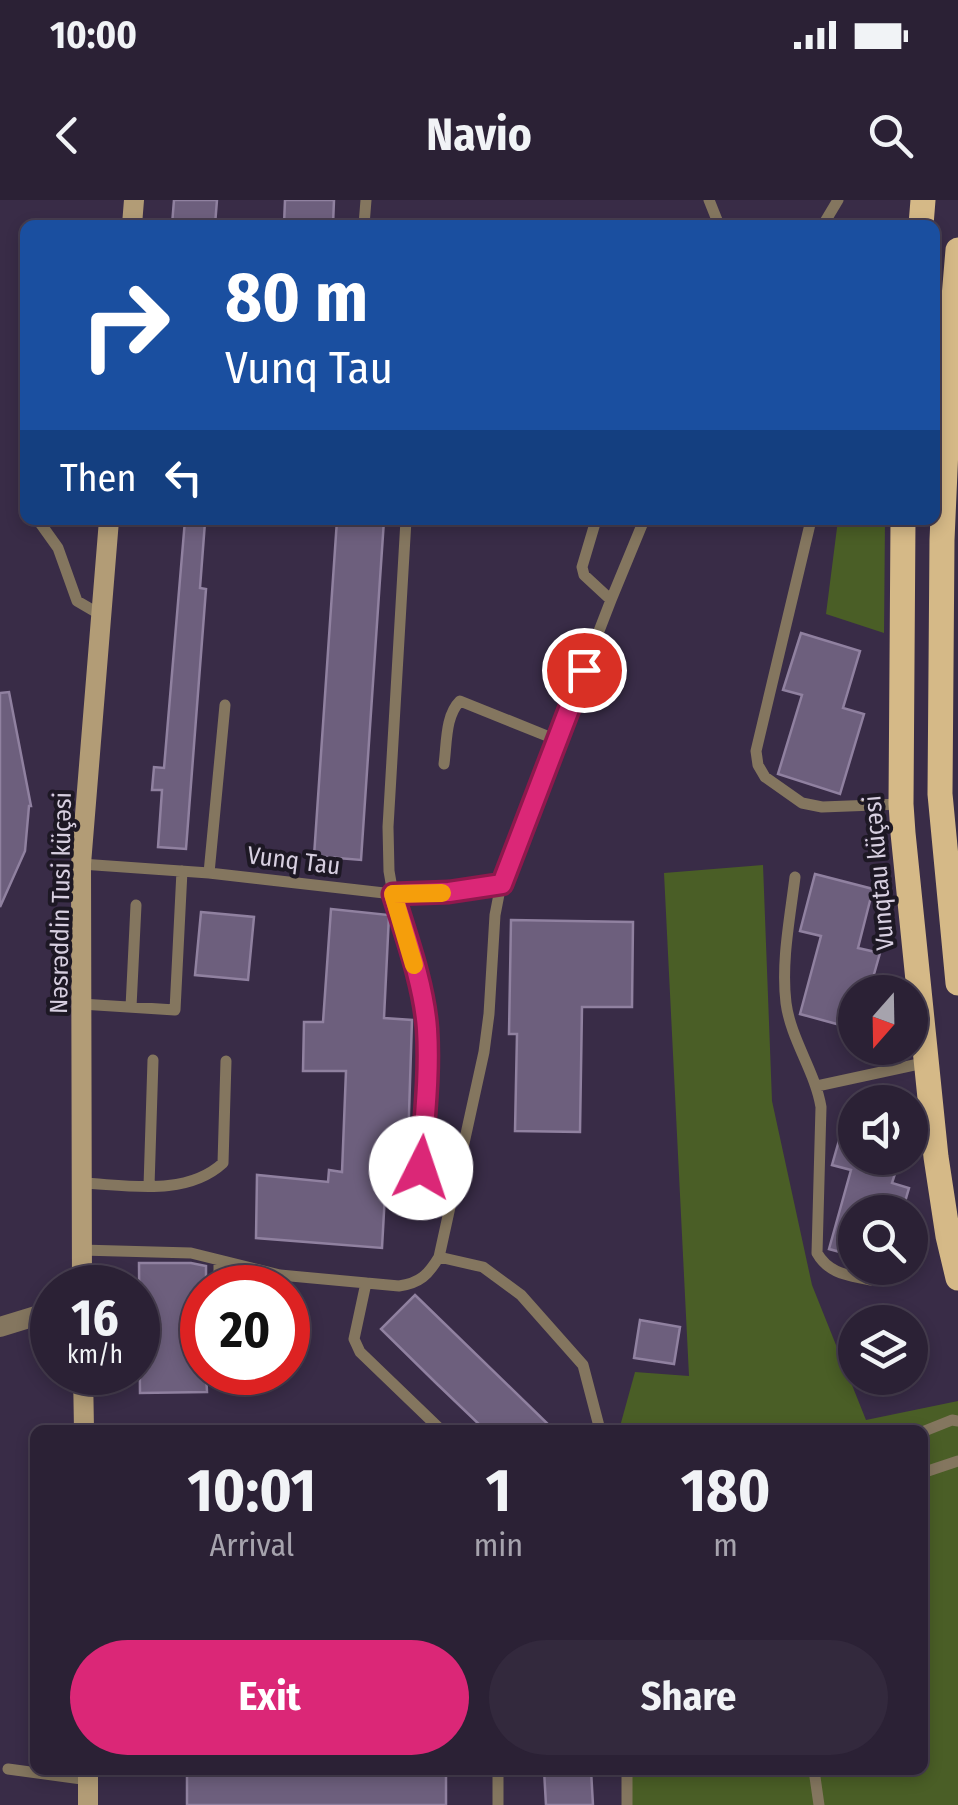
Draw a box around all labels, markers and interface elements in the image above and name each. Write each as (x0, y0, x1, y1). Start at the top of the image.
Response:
text: 10:00 (50, 12, 137, 58)
icon: back (40, 108, 95, 163)
text: Navio (426, 108, 532, 162)
icon: search (863, 108, 918, 163)
text: 80 m (225, 256, 368, 340)
icon: right (60, 260, 190, 390)
text: Vunq Tau (225, 341, 393, 395)
icon: left (156, 450, 211, 505)
text: Then (60, 455, 136, 501)
pin (542, 628, 627, 713)
icon: arrive (557, 643, 612, 698)
street label: Nəsrəddin Tusi küçəsi (44, 792, 78, 1014)
street label: Vunqtau küçəsi (857, 794, 901, 952)
street label: Vunq Tau (246, 840, 342, 882)
north arrow (838, 975, 928, 1065)
map controls (838, 975, 928, 1395)
button: sound (838, 1085, 928, 1175)
position arrow (369, 1116, 473, 1220)
button: search (838, 1195, 928, 1285)
speed limit sign: 20 (180, 1265, 310, 1395)
text: 16 (71, 1288, 119, 1348)
button: layers (838, 1305, 928, 1395)
text: km/h (67, 1340, 123, 1370)
text: 10:01 (187, 1455, 316, 1527)
text: 1 (486, 1455, 511, 1527)
text: 180 (681, 1455, 770, 1527)
text: Arrival (209, 1526, 294, 1564)
text: min (474, 1526, 523, 1564)
text: m (713, 1526, 738, 1564)
button: Exit (70, 1640, 469, 1755)
button: Share (489, 1640, 888, 1755)

